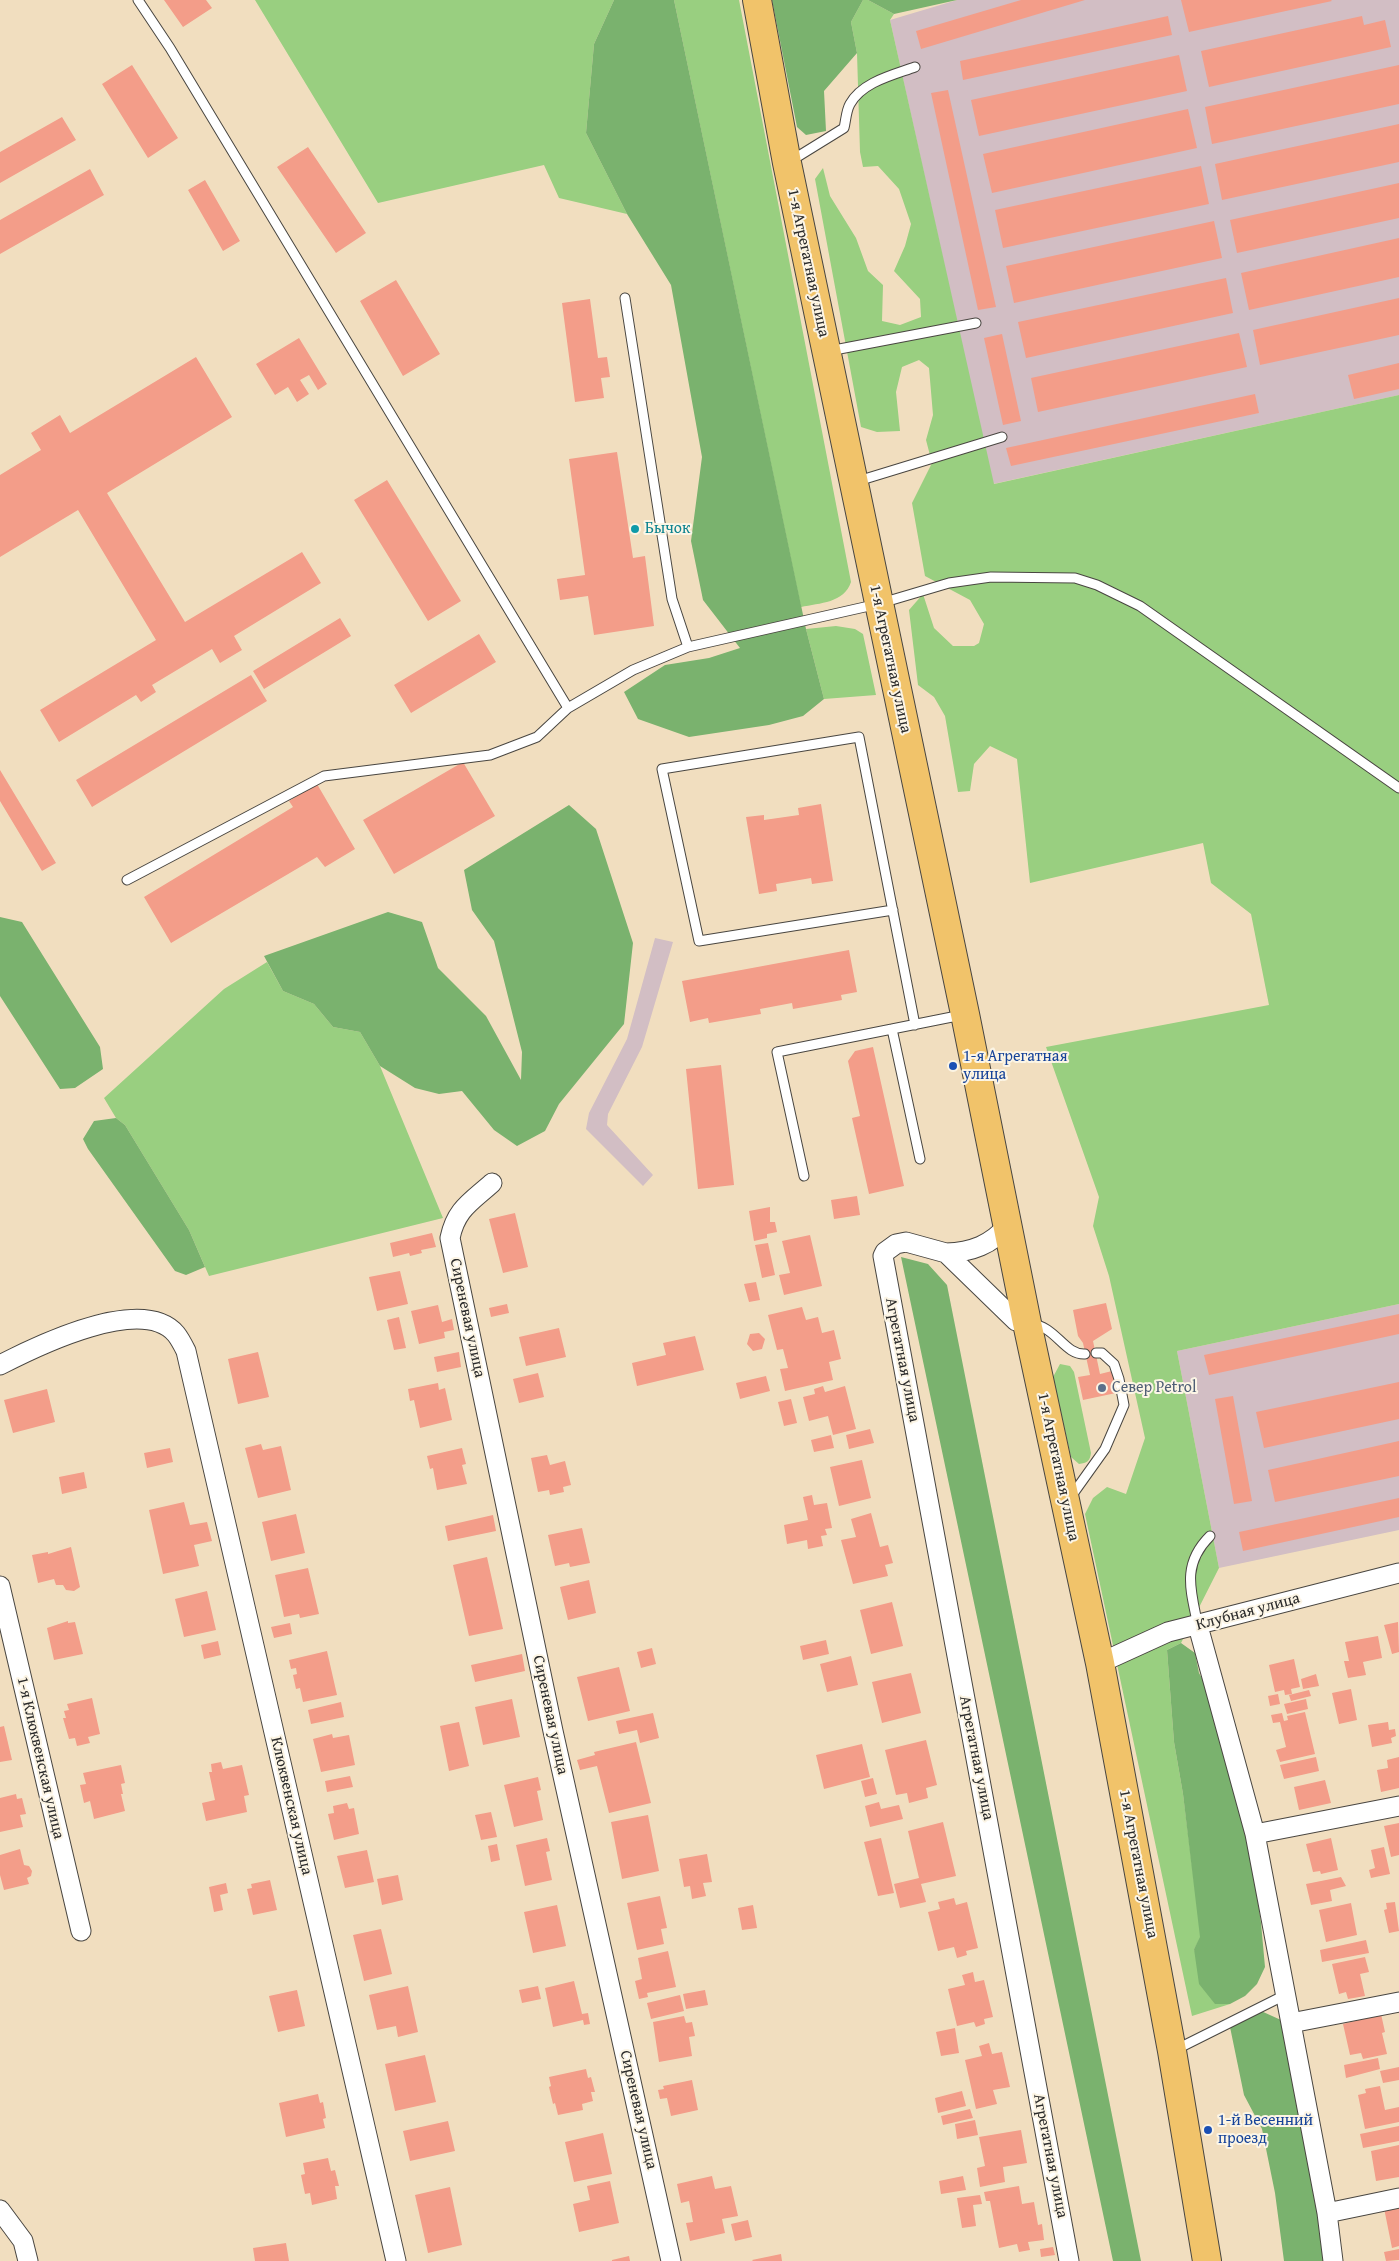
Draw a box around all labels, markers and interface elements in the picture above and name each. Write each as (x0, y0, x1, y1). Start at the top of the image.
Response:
street label: 1-я Агрегатная улица (783, 187, 833, 339)
place label: Бычок (645, 519, 690, 539)
marker: Бычок (629, 523, 641, 535)
street label: 1-я Агрегатная улица (865, 583, 915, 735)
place label: 1-я Агрегатная улица (963, 1047, 1068, 1085)
marker: 1-я Агрегатная улица (947, 1060, 959, 1072)
street label: Сиреневая улица (445, 1257, 489, 1379)
street label: Агрегатная улица (881, 1296, 923, 1424)
place label: Север Petrol (1112, 1378, 1196, 1398)
marker: Север Petrol (1096, 1382, 1108, 1394)
street label: 1-я Агрегатная улица (1033, 1391, 1083, 1543)
street label: Клубная улица (1194, 1589, 1302, 1635)
street label: Сиреневая улица (528, 1654, 572, 1776)
street label: 1-я Клюквенская улица (12, 1675, 68, 1841)
street label: Агрегатная улица (955, 1694, 997, 1822)
street label: Клюквенская улица (266, 1735, 316, 1877)
street label: 1-я Агрегатная улица (1114, 1788, 1162, 1940)
street label: Сиреневая улица (615, 2049, 661, 2171)
street label: Агрегатная улица (1029, 2092, 1071, 2220)
place label: 1-й Весенний проезд (1218, 2111, 1313, 2149)
marker: 1-й Весенний проезд (1202, 2124, 1214, 2136)

